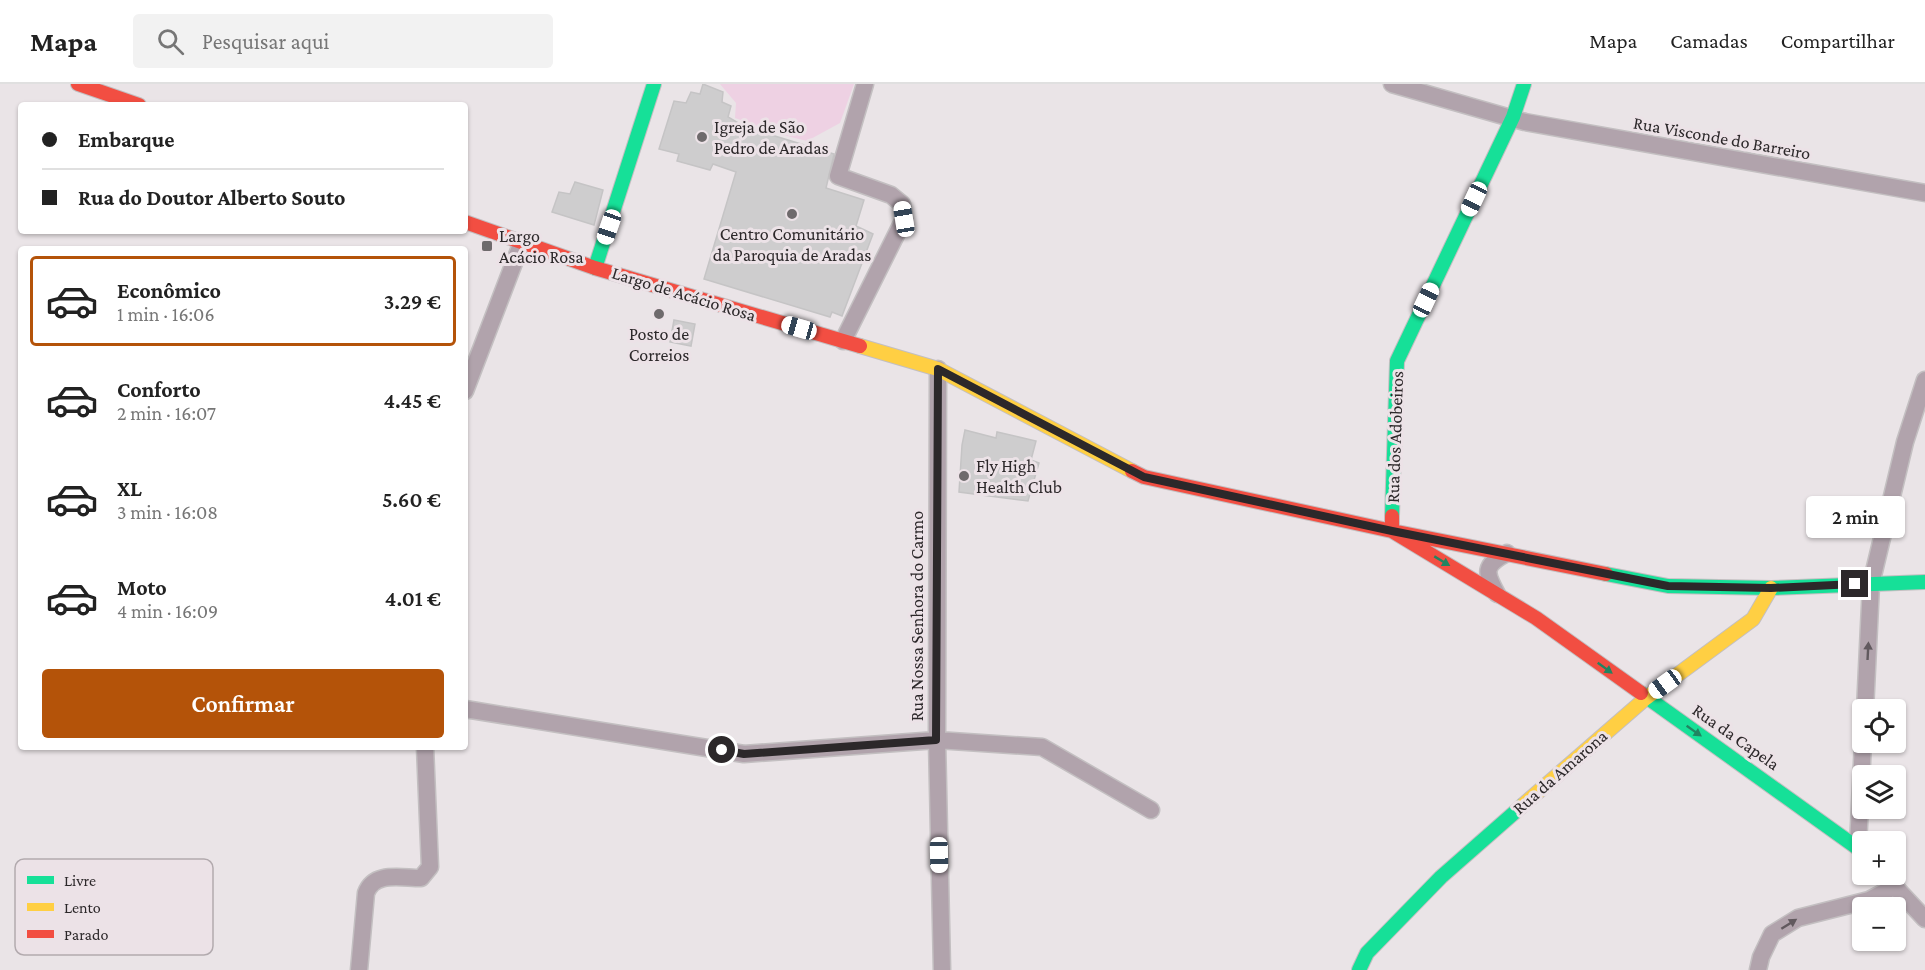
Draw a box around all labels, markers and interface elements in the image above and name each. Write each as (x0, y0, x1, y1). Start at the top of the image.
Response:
search box (133, 14, 553, 68)
icon: search (154, 25, 187, 58)
text: Mapa (30, 26, 97, 57)
text: Pesquisar aqui (202, 29, 329, 54)
text: Mapa (1589, 29, 1637, 53)
text: Camadas (1670, 29, 1748, 53)
text: Compartilhar (1781, 29, 1895, 53)
street label: Rua Visconde do Barreiro (1632, 113, 1812, 163)
place label: Igreja de São Pedro de Aradas (714, 117, 829, 158)
text: Embarque (78, 127, 175, 152)
marker: Igreja de São Pedro de Aradas (695, 130, 709, 144)
car (1458, 179, 1490, 219)
text: Rua do Doutor Alberto Souto (78, 185, 345, 210)
car (892, 200, 916, 238)
car (595, 207, 623, 247)
marker: Centro Comunitário da Paroquia de Aradas (785, 207, 799, 221)
place label: Centro Comunitário da Paroquia de Aradas (713, 224, 871, 265)
place label: Largo Acácio Rosa (499, 226, 584, 267)
marker: Largo Acácio Rosa (480, 239, 494, 253)
street label: Largo de Acácio Rosa (610, 263, 758, 325)
icon: car (45, 274, 99, 328)
text: Econômico (117, 278, 221, 303)
car (1410, 280, 1442, 320)
text: 3.29 € (384, 289, 441, 314)
text: 1 min · 16:06 (117, 303, 215, 325)
marker: Posto de Correios (652, 307, 666, 321)
car (779, 314, 819, 342)
place label: Posto de Correios (629, 324, 689, 365)
street label: Rua dos Adobeiros (1383, 371, 1407, 503)
icon: car (45, 373, 99, 427)
text: Conforto (117, 377, 201, 402)
text: 4.45 € (384, 388, 441, 413)
text: 2 min · 16:07 (117, 402, 216, 424)
place label: Fly High Health Club (976, 456, 1062, 497)
marker: Fly High Health Club (957, 469, 971, 483)
icon: car (45, 472, 99, 526)
text: XL (117, 476, 142, 501)
text: 5.60 € (382, 487, 441, 512)
callout: 2 min (1806, 497, 1904, 539)
text: 3 min · 16:08 (117, 501, 218, 523)
text: 2 min (1832, 506, 1879, 528)
street label: Rua Nossa Senhora do Carmo (907, 511, 927, 721)
one-way arrow (1434, 556, 1451, 566)
route end (1841, 570, 1868, 597)
icon: car (45, 571, 99, 625)
text: Moto (117, 575, 167, 600)
text: 4.01 € (385, 586, 441, 611)
text: 4 min · 16:09 (117, 600, 218, 622)
one-way arrow (1863, 642, 1872, 661)
one-way arrow (1596, 662, 1612, 674)
car (1645, 666, 1685, 702)
button: Confirmar (42, 669, 444, 738)
map controls (1852, 699, 1906, 951)
button: locate (1852, 699, 1906, 753)
street label: Rua da Capela (1689, 700, 1783, 774)
one-way arrow (1686, 725, 1702, 736)
street label: Rua da Amarona (1509, 726, 1611, 818)
route start (708, 736, 735, 763)
button: layers (1852, 765, 1906, 819)
button: + (1852, 831, 1906, 885)
car (930, 837, 948, 873)
legend (15, 859, 213, 955)
text: Livre (64, 872, 96, 889)
button: − (1852, 897, 1906, 951)
text: Lento (64, 899, 101, 916)
one-way arrow (1781, 918, 1797, 929)
text: Parado (64, 926, 108, 943)

